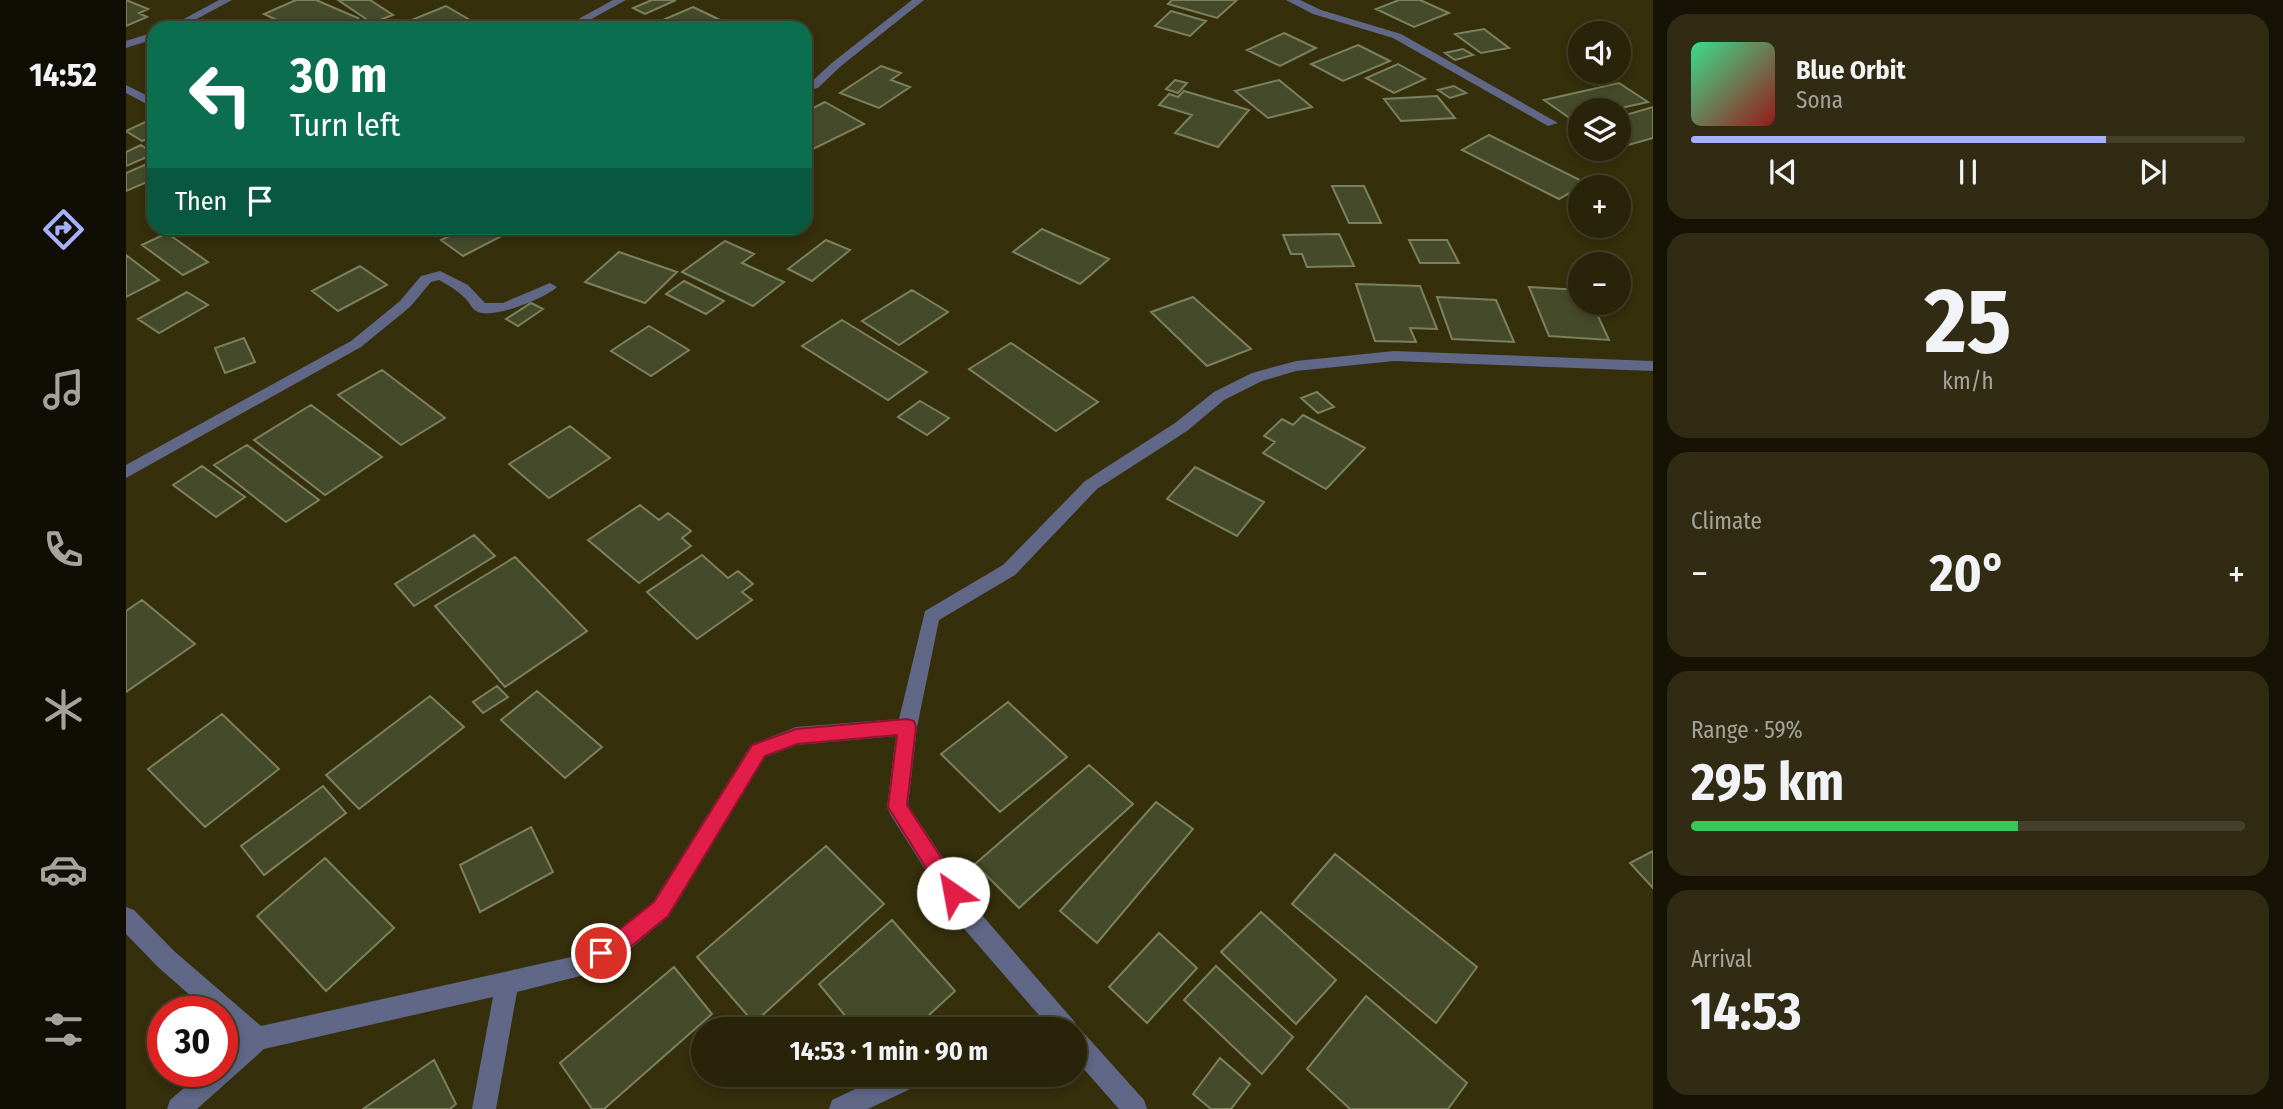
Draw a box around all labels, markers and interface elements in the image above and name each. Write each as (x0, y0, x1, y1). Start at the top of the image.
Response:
map controls (1568, 21, 1631, 315)
button: sound (1568, 21, 1631, 84)
text: 30 m (290, 46, 388, 105)
icon: left (175, 49, 266, 140)
text: Blue Orbit (1796, 55, 1906, 86)
text: 14:52 (29, 56, 97, 94)
text: Sona (1796, 86, 1843, 114)
button: layers (1568, 98, 1631, 161)
text: Turn left (290, 106, 400, 144)
icon: previous (1764, 153, 1802, 191)
icon: pause (1949, 153, 1987, 191)
icon: next (2134, 153, 2172, 191)
button: + (1568, 175, 1631, 238)
icon: arrive (241, 182, 279, 220)
text: Then (175, 186, 227, 217)
icon: directions (39, 205, 88, 254)
button: − (1568, 252, 1631, 315)
text: 25 (1925, 267, 2011, 376)
icon: music (39, 365, 88, 414)
text: km/h (1942, 367, 1994, 395)
text: Climate (1691, 507, 1762, 535)
icon: phone (39, 525, 88, 574)
text: 20° (1930, 542, 2006, 605)
text: − (1691, 551, 1708, 597)
text: + (2228, 551, 2245, 597)
icon: climate (39, 685, 88, 734)
text: Range · 59% (1691, 716, 1803, 744)
text: 295 km (1691, 751, 1844, 814)
icon: car (39, 845, 88, 894)
position arrow (916, 856, 990, 930)
pin (571, 923, 631, 983)
icon: arrive (582, 934, 620, 972)
text: Arrival (1691, 945, 1752, 973)
text: 14:53 (1691, 980, 1802, 1043)
speed limit sign: 30 (147, 996, 238, 1087)
icon: filters (39, 1005, 88, 1054)
text: 14:53 · 1 min · 90 m (790, 1036, 988, 1067)

